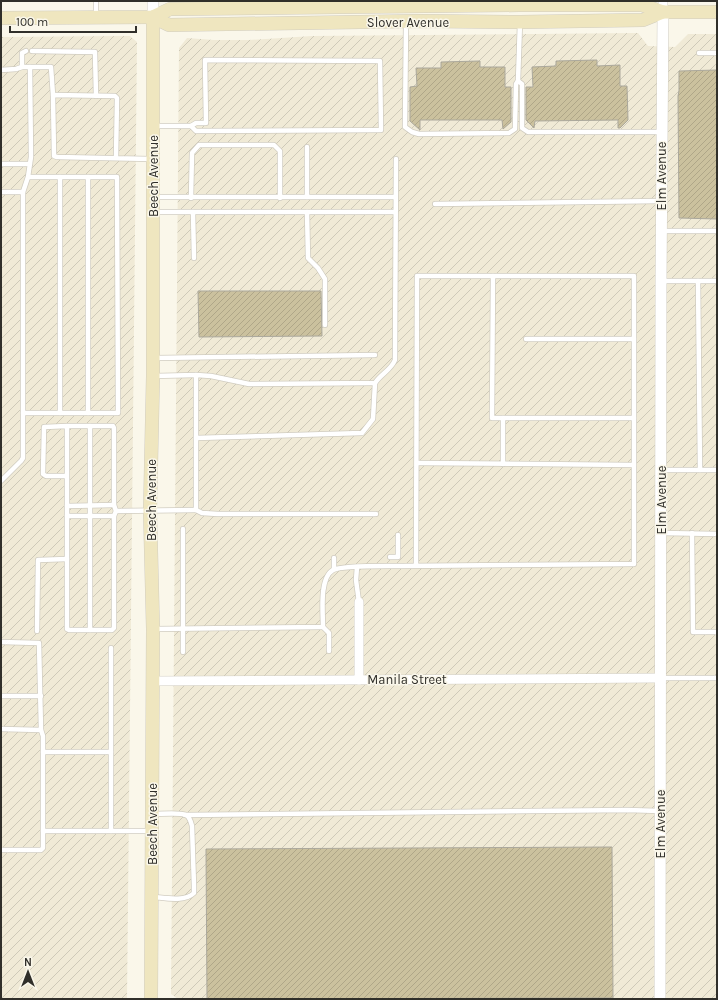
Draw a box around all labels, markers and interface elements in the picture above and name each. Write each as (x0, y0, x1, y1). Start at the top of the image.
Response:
scale bar (10, 8, 136, 34)
text: 100 m (16, 15, 48, 29)
street label: Slover Avenue (367, 15, 450, 30)
street label: Beech Avenue (146, 135, 161, 217)
street label: Elm Avenue (654, 141, 669, 210)
street label: Beech Avenue (144, 459, 159, 541)
street label: Elm Avenue (654, 465, 669, 534)
street label: Manila Street (367, 672, 447, 687)
street label: Beech Avenue (145, 783, 160, 865)
street label: Elm Avenue (653, 789, 668, 858)
north arrow (8, 952, 48, 992)
text: N (24, 956, 32, 969)

